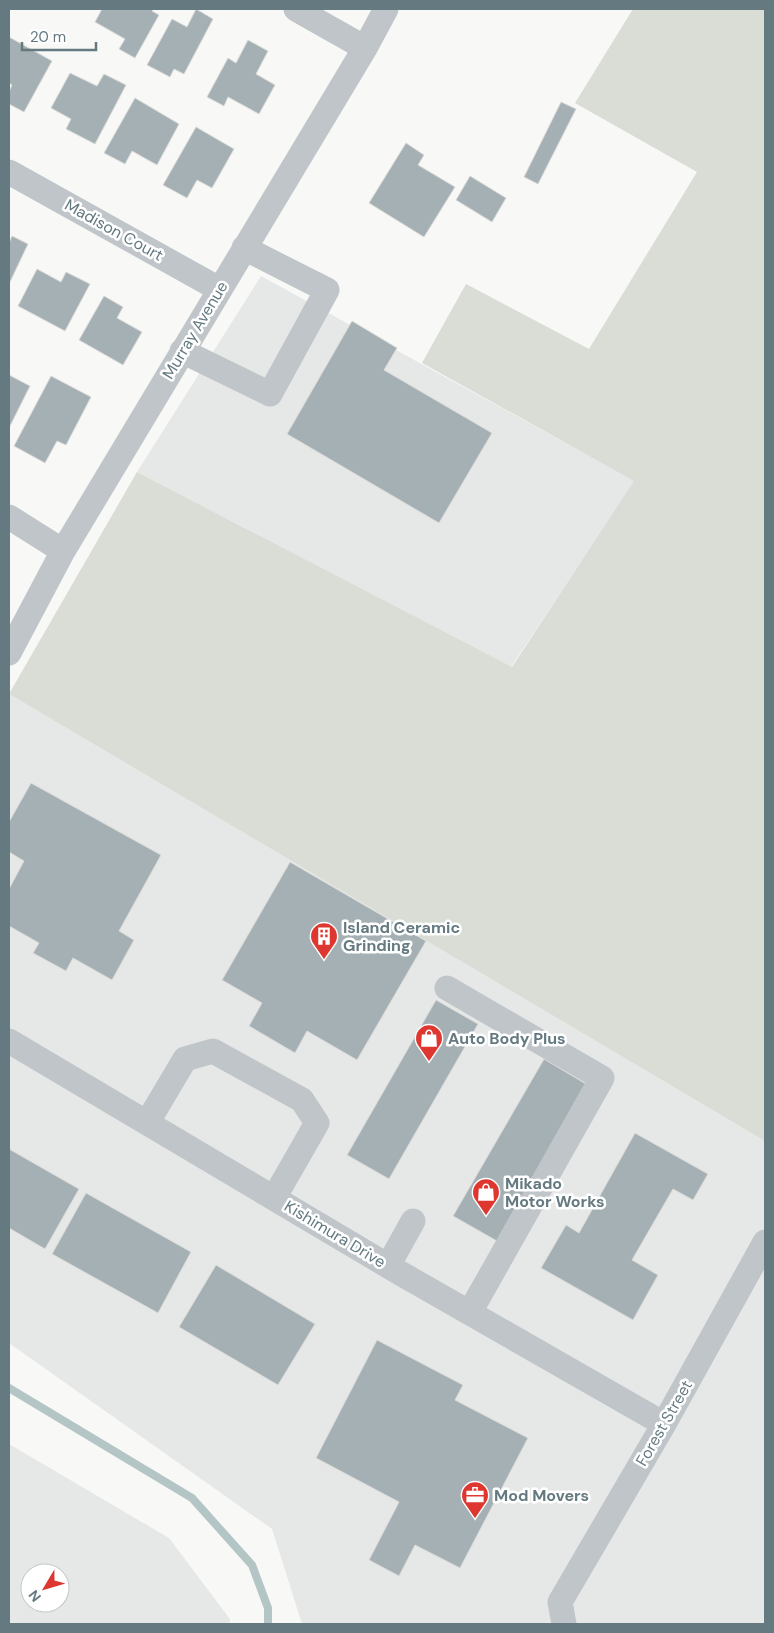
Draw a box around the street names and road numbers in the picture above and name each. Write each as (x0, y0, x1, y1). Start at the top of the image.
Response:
street label: Madison Court (61, 194, 167, 266)
street label: Murray Avenue (158, 277, 232, 383)
street label: Kishimura Drive (281, 1196, 389, 1272)
street label: Forest Street (631, 1376, 697, 1470)

